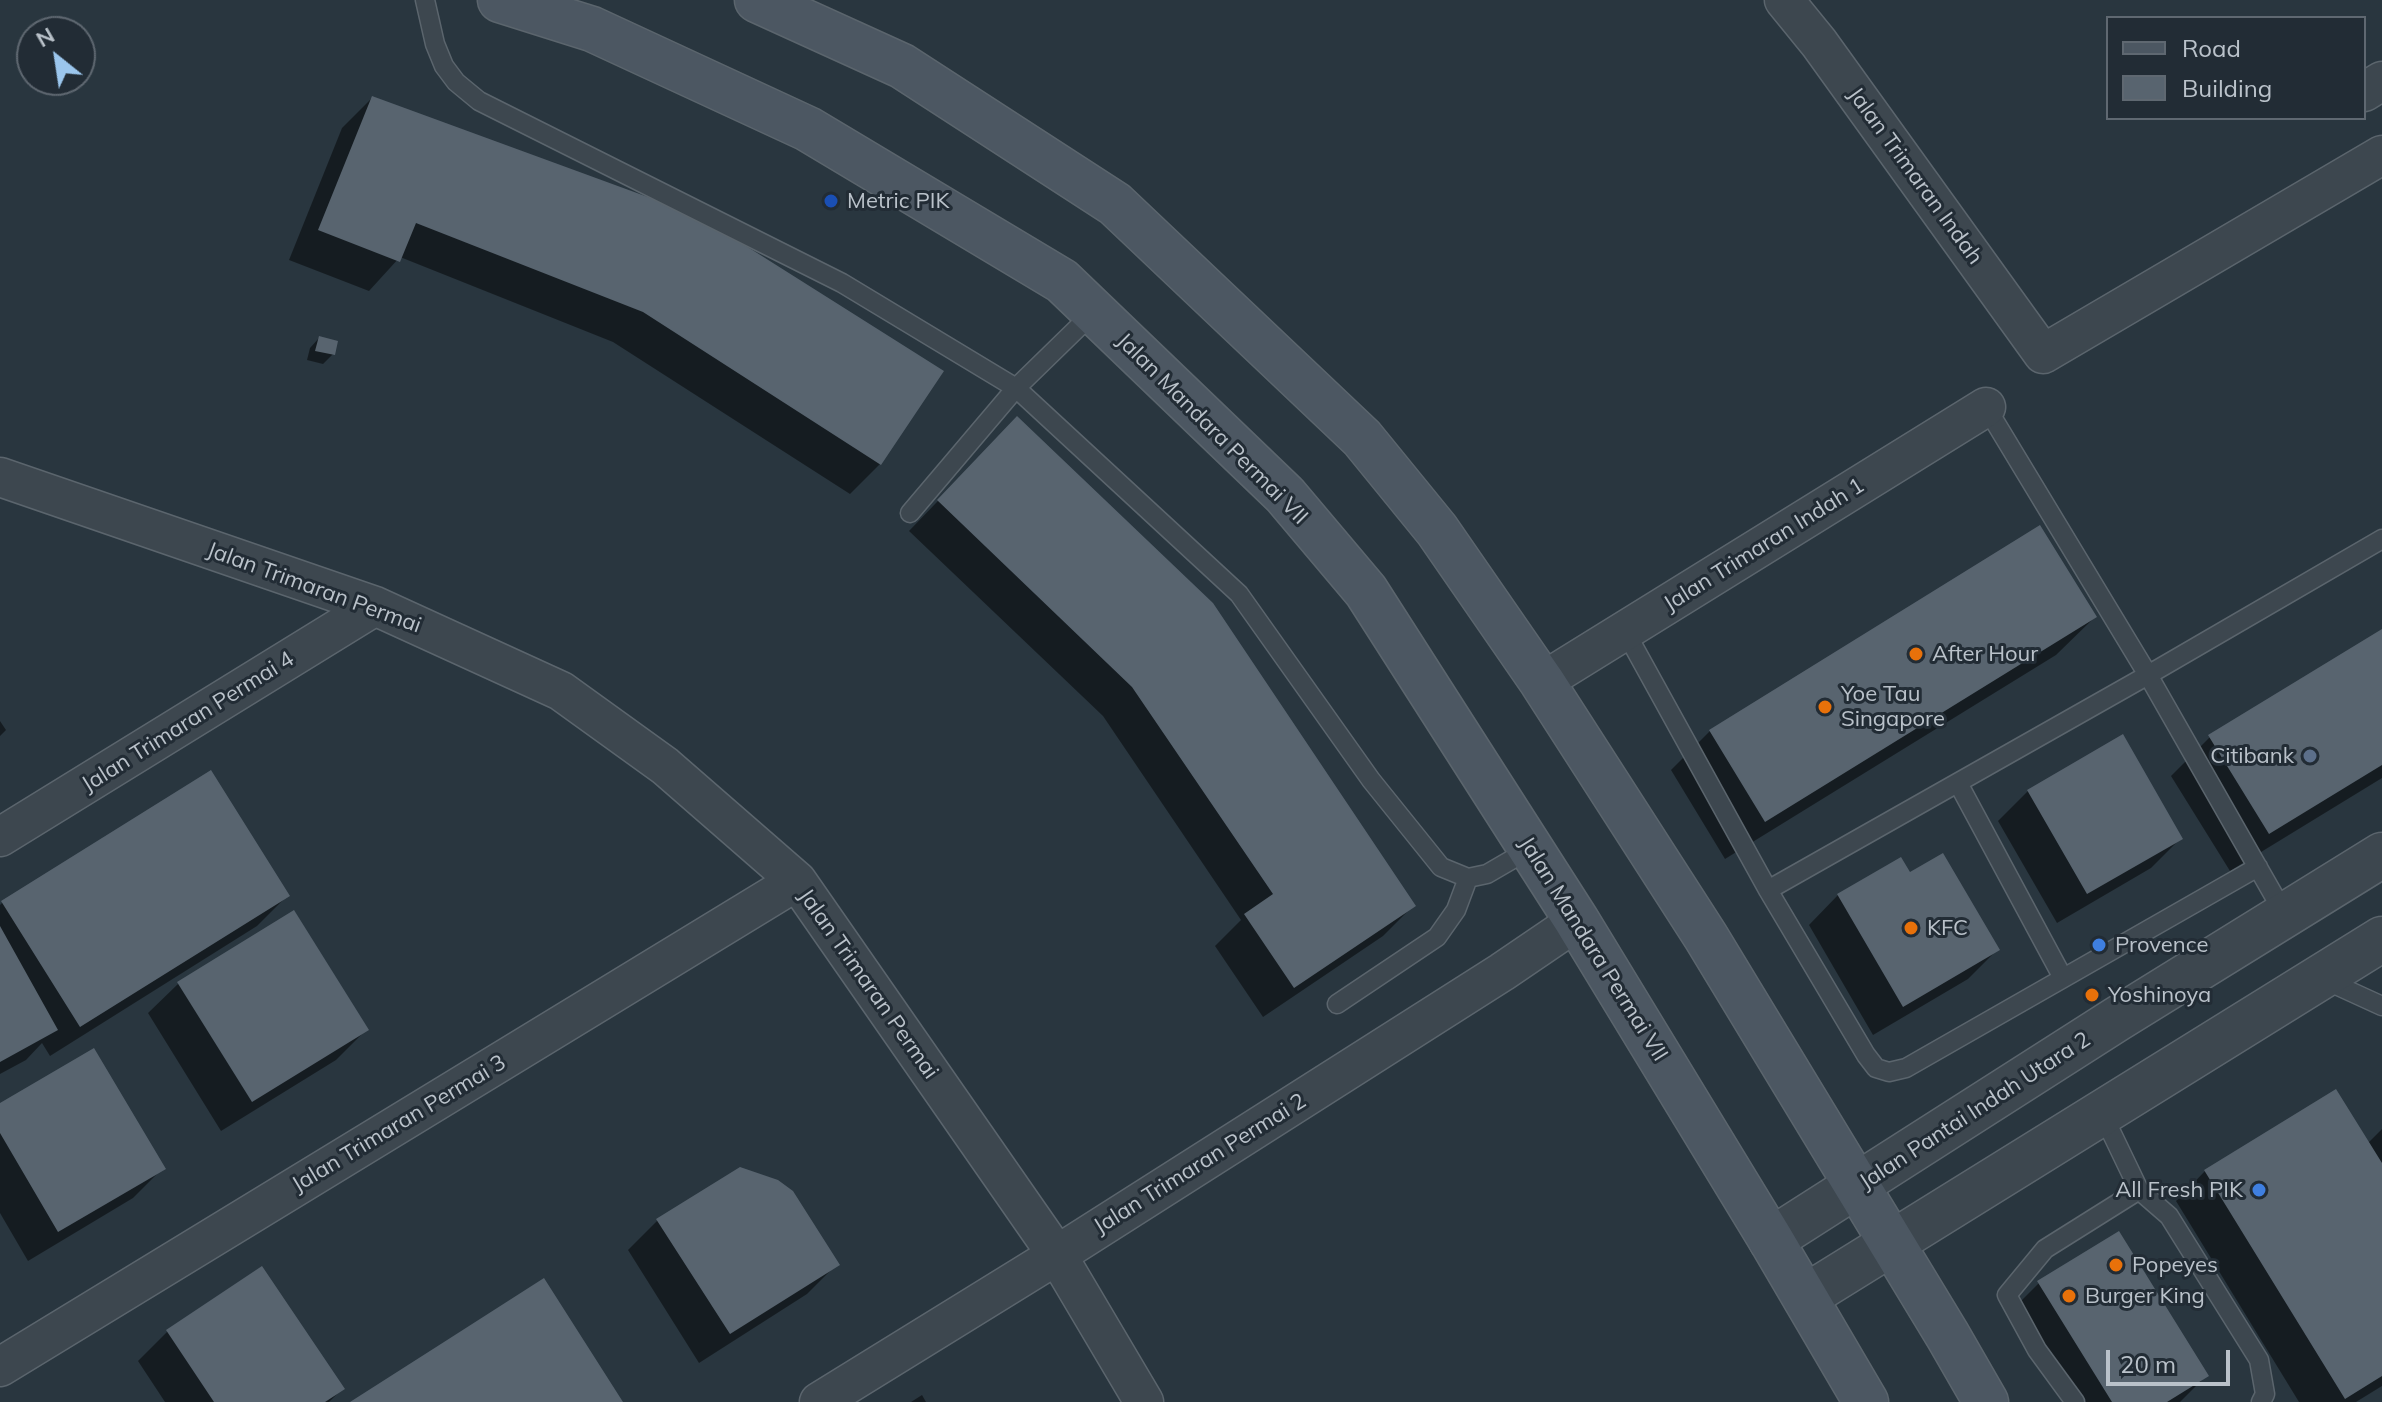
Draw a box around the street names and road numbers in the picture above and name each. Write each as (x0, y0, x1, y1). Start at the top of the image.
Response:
street label: Jalan Trimaran Indah (1842, 82, 1988, 270)
street label: Jalan Mandara Permai VII (1111, 328, 1313, 530)
street label: Jalan Trimaran Indah 1 (1659, 472, 1869, 618)
street label: Jalan Trimaran Permai (203, 537, 425, 639)
street label: Jalan Trimaran Permai 4 (77, 646, 299, 798)
street label: Jalan Mandara Permai VII (1513, 832, 1673, 1066)
street label: Jalan Trimaran Permai (792, 884, 944, 1084)
street label: Jalan Pantai Indah Utara 2 (1855, 1026, 2095, 1196)
street label: Jalan Trimaran Permai 3 (287, 1050, 511, 1198)
street label: Jalan Trimaran Permai 2 (1089, 1088, 1311, 1240)

